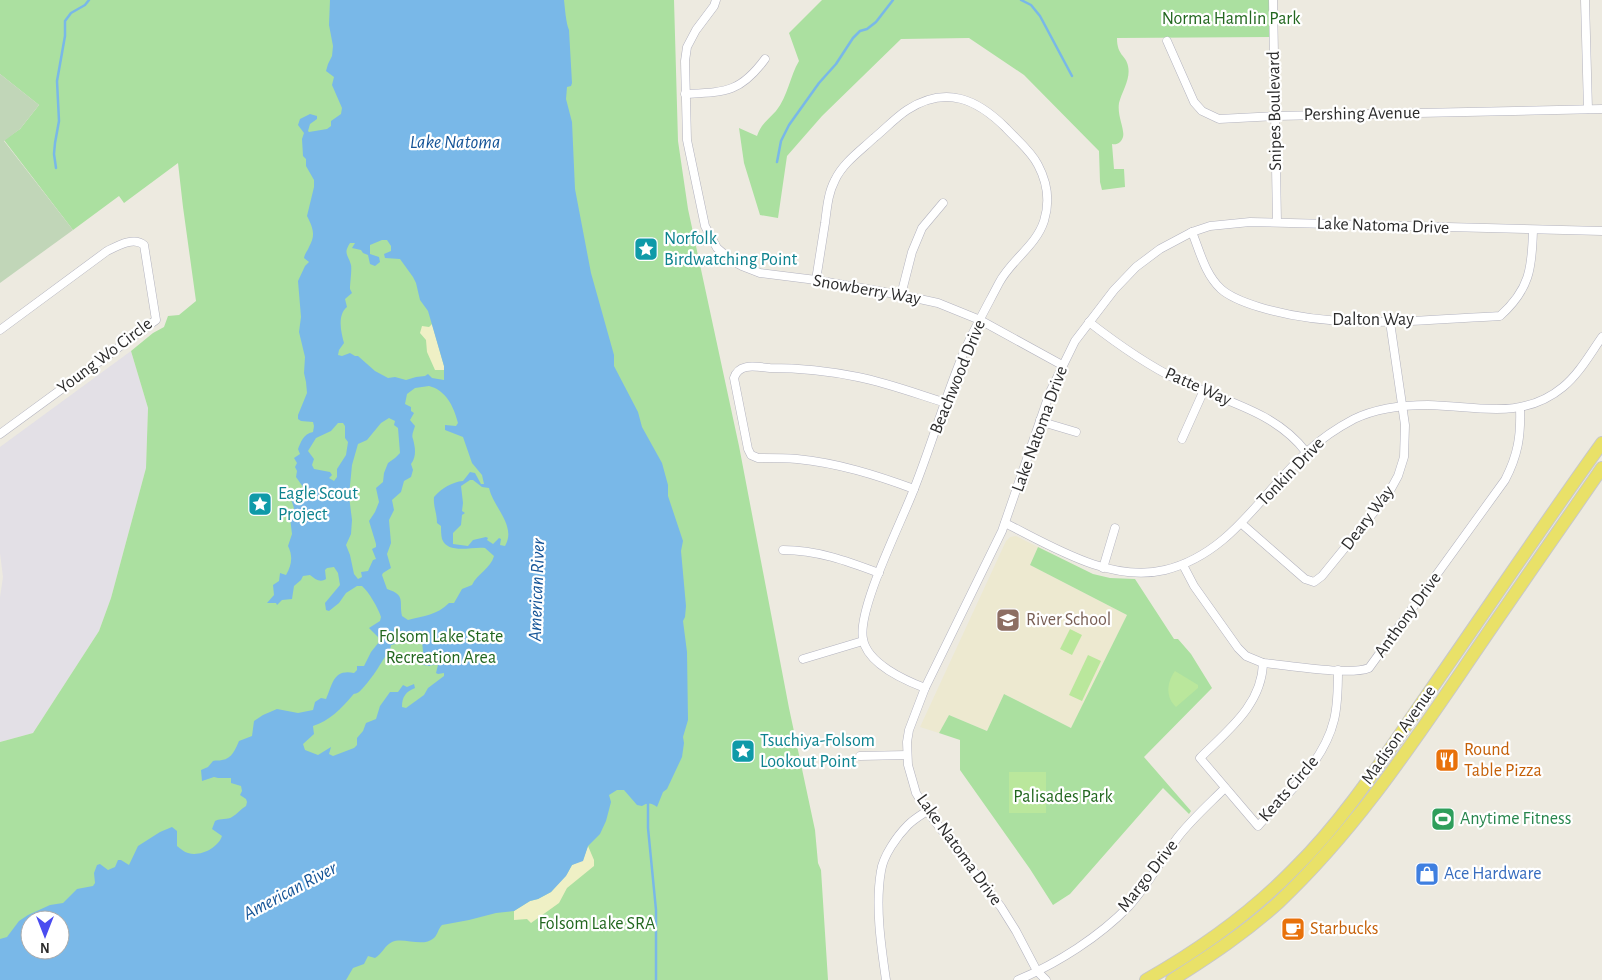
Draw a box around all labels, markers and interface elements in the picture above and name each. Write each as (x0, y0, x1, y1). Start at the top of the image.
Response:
park label: Norma Hamlin Park (1162, 10, 1301, 28)
street label: Snipes Boulevard (1265, 51, 1285, 171)
street label: Pershing Avenue (1304, 104, 1420, 124)
water label: Lake Natoma (410, 133, 500, 152)
street label: Lake Natoma Drive (1316, 215, 1450, 237)
place label: Norfolk Birdwatching Point (664, 230, 798, 269)
place icon: Norfolk Birdwatching Point (633, 236, 659, 262)
street label: Snowberry Way (812, 272, 923, 308)
street label: Dalton Way (1332, 311, 1414, 329)
street label: Young Wo Circle (54, 315, 156, 397)
street label: Beachwood Drive (927, 317, 989, 437)
street label: Lake Natoma Drive (1009, 364, 1071, 494)
street label: Patte Way (1162, 364, 1234, 410)
street label: Tonkin Drive (1254, 434, 1328, 510)
street label: Deary Way (1338, 482, 1398, 554)
place label: Eagle Scout Project (278, 485, 358, 524)
place icon: Eagle Scout Project (247, 491, 273, 517)
water label: American River (526, 537, 548, 643)
street label: Anthony Drive (1371, 569, 1445, 661)
school or university icon: River School (995, 607, 1021, 633)
place label: River School (1026, 611, 1111, 629)
park label: Folsom Lake State Recreation Area (379, 628, 503, 667)
street label: Madison Avenue (1358, 682, 1440, 788)
place label: Tsuchiya-Folsom Lookout Point (760, 732, 875, 771)
place icon: Tsuchiya-Folsom Lookout Point (730, 738, 756, 764)
place label: Round Table Pizza (1464, 741, 1542, 780)
restaurant icon: Round Table Pizza (1434, 747, 1460, 773)
street label: Keats Circle (1256, 753, 1322, 825)
park label: Palisades Park (1013, 788, 1113, 806)
street label: Lake Natoma Drive (913, 791, 1005, 909)
sports icon: Anytime Fitness (1430, 806, 1456, 832)
place label: Anytime Fitness (1460, 810, 1571, 828)
street label: Margo Drive (1114, 837, 1182, 915)
water label: American River (239, 858, 341, 924)
shop icon: Ace Hardware (1414, 861, 1440, 887)
place label: Ace Hardware (1444, 865, 1542, 883)
north arrow (20, 910, 70, 960)
park label: Folsom Lake SRA (538, 915, 656, 933)
cafe icon: Starbucks (1280, 916, 1306, 942)
place label: Starbucks (1310, 920, 1378, 938)
text: N (40, 940, 50, 954)

